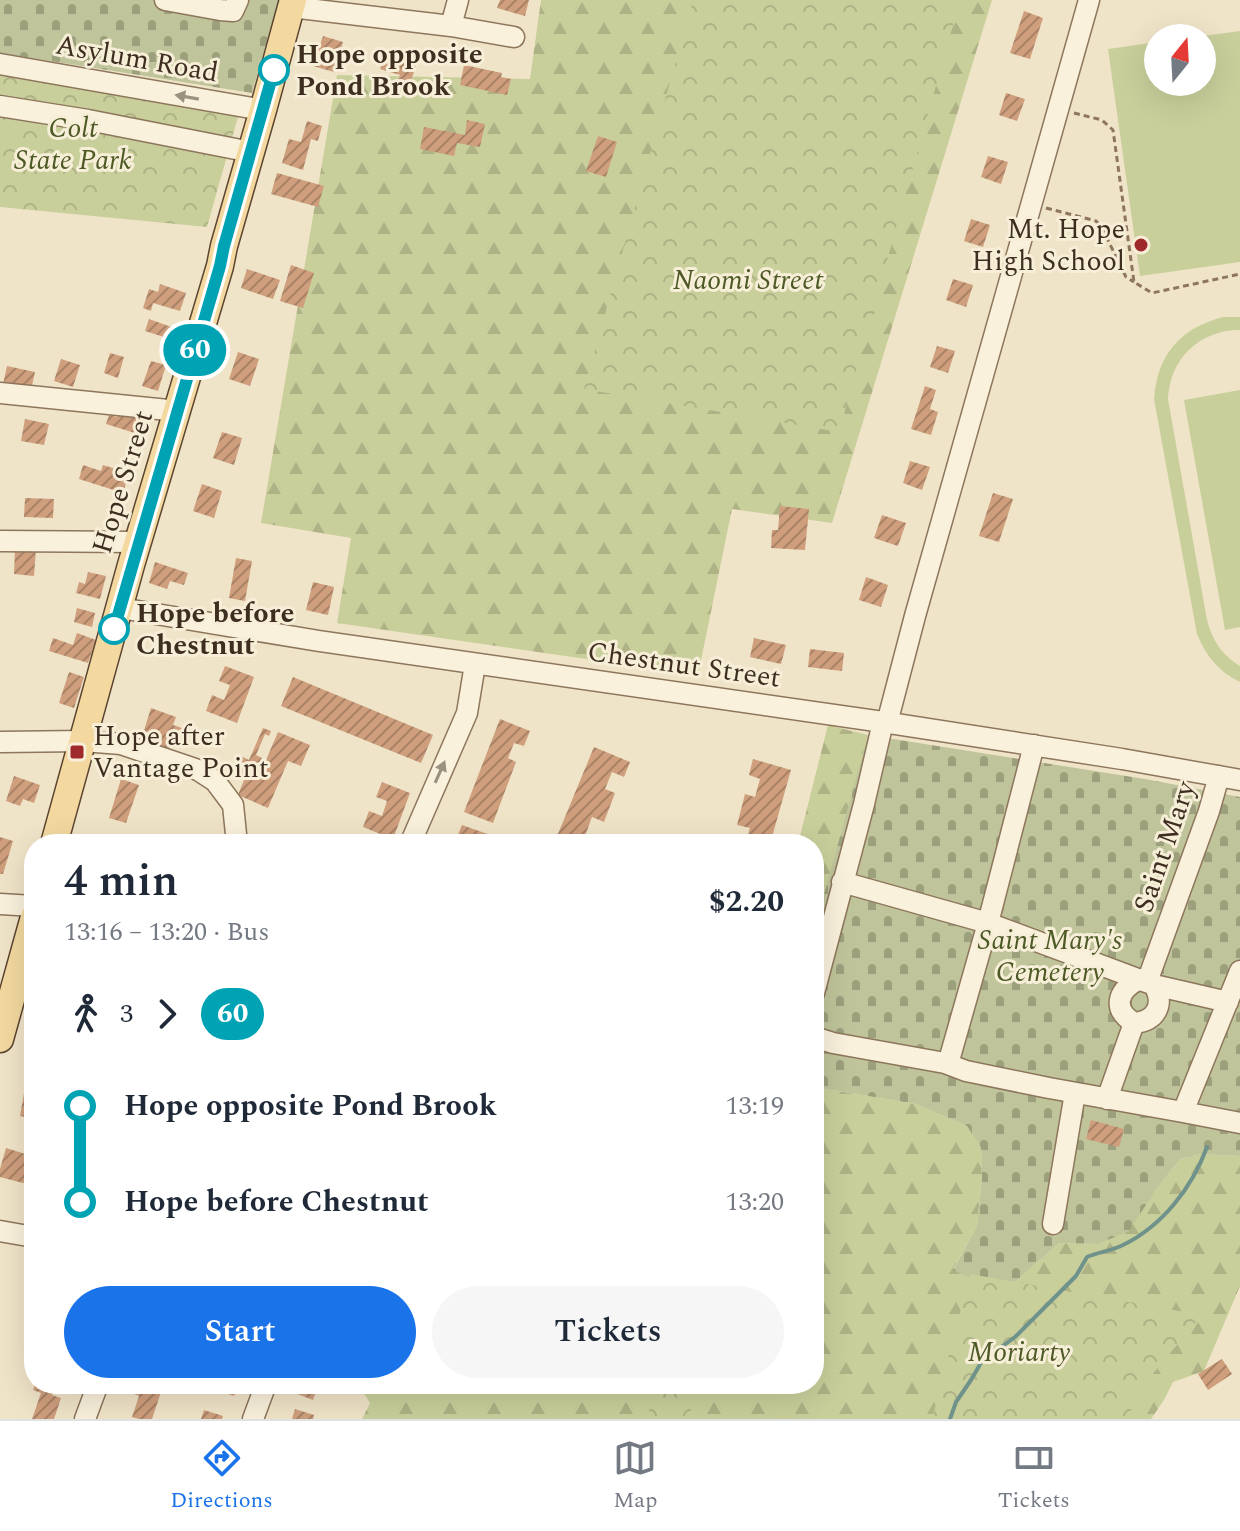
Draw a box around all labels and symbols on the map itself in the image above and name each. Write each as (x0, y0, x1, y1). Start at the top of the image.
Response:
street label: Asylum Road (52, 24, 222, 94)
north arrow (1144, 24, 1216, 96)
place label: Hope opposite Pond Brook (296, 33, 483, 108)
marker: Hope opposite Pond Brook (259, 55, 289, 85)
one-way arrow (174, 90, 199, 102)
park label: Colt State Park (14, 107, 132, 182)
place label: Mt. Hope High School (972, 208, 1125, 283)
marker: Mt. Hope High School (1132, 236, 1150, 254)
park label: Naomi Street (673, 259, 824, 302)
line badge: 60 (159, 324, 231, 376)
street label: Hope Street (81, 405, 165, 559)
place label: Hope before Chestnut (136, 592, 294, 667)
marker: Hope before Chestnut (99, 614, 129, 644)
street label: Chestnut Street (585, 630, 783, 700)
place label: Hope after Vantage Point (93, 715, 269, 790)
marker: Hope after Vantage Point (68, 743, 86, 761)
one-way arrow (434, 761, 447, 784)
street label: Saint Mary (1122, 774, 1208, 918)
park label: Saint Mary's Cemetery (978, 919, 1122, 994)
park label: Moriarty (968, 1331, 1071, 1374)

